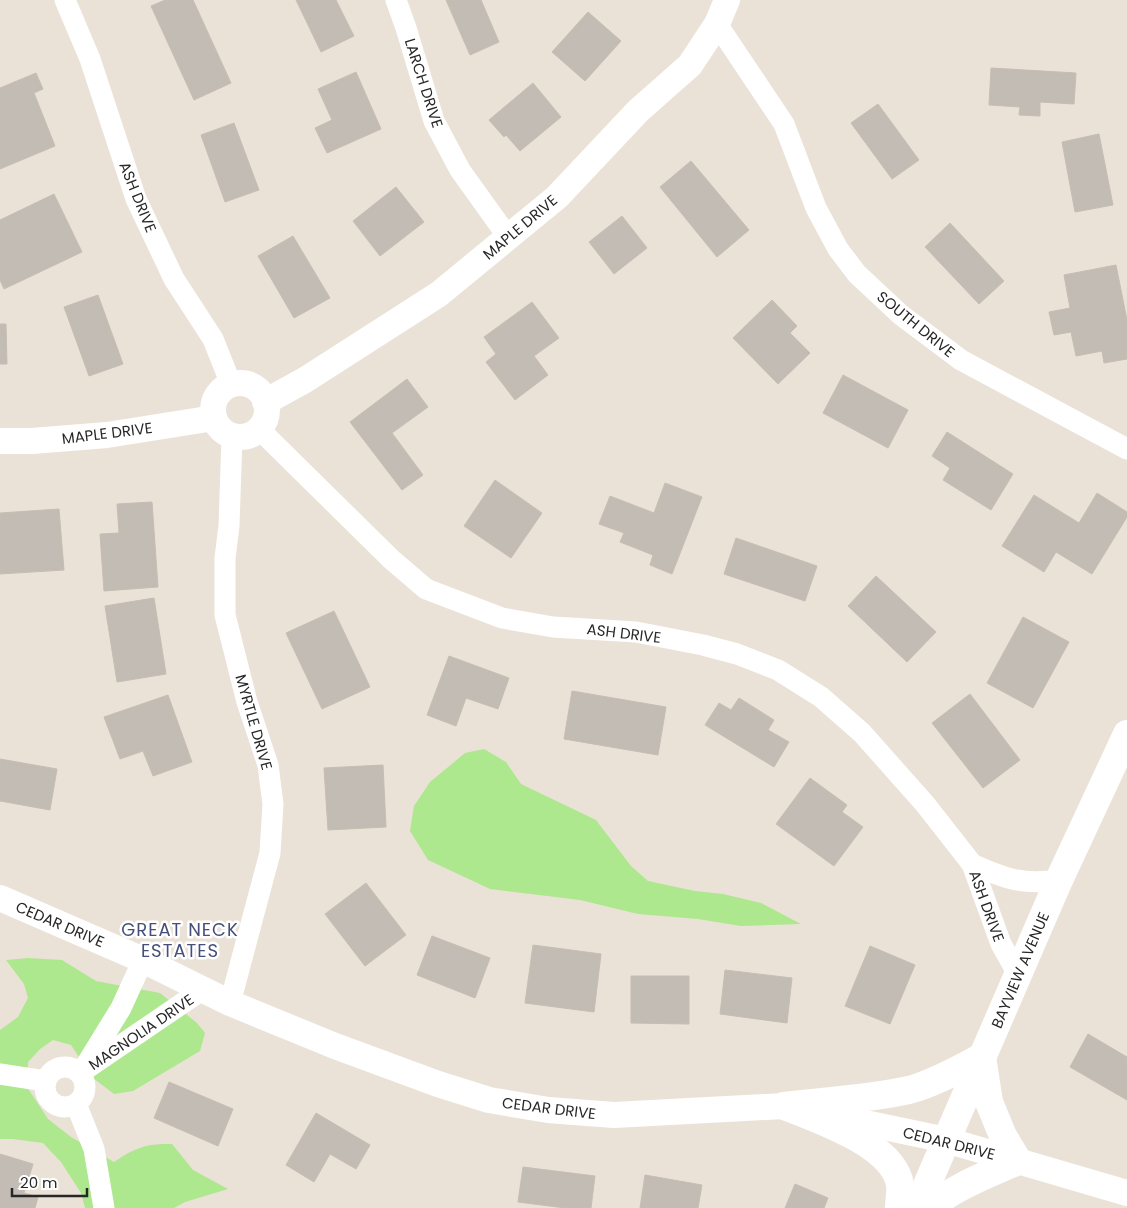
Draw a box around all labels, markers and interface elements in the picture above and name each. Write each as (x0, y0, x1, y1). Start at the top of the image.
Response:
street label: LARCH DRIVE (400, 36, 448, 130)
street label: ASH DRIVE (114, 159, 162, 235)
street label: MAPLE DRIVE (478, 190, 562, 264)
street label: SOUTH DRIVE (873, 286, 959, 362)
street label: MAPLE DRIVE (60, 417, 154, 449)
street label: ASH DRIVE (586, 618, 662, 648)
street label: MYRTLE DRIVE (230, 672, 278, 772)
street label: ASH DRIVE (964, 867, 1010, 945)
street label: CEDAR DRIVE (12, 896, 108, 952)
street label: BAYVIEW AVENUE (986, 909, 1054, 1031)
district label: GREAT NECK ESTATES (121, 917, 239, 963)
street label: MAGNOLIA DRIVE (84, 989, 198, 1075)
street label: CEDAR DRIVE (501, 1092, 597, 1124)
street label: CEDAR DRIVE (901, 1121, 997, 1165)
scale bar (12, 1166, 88, 1198)
text: 20 m (20, 1172, 58, 1193)

